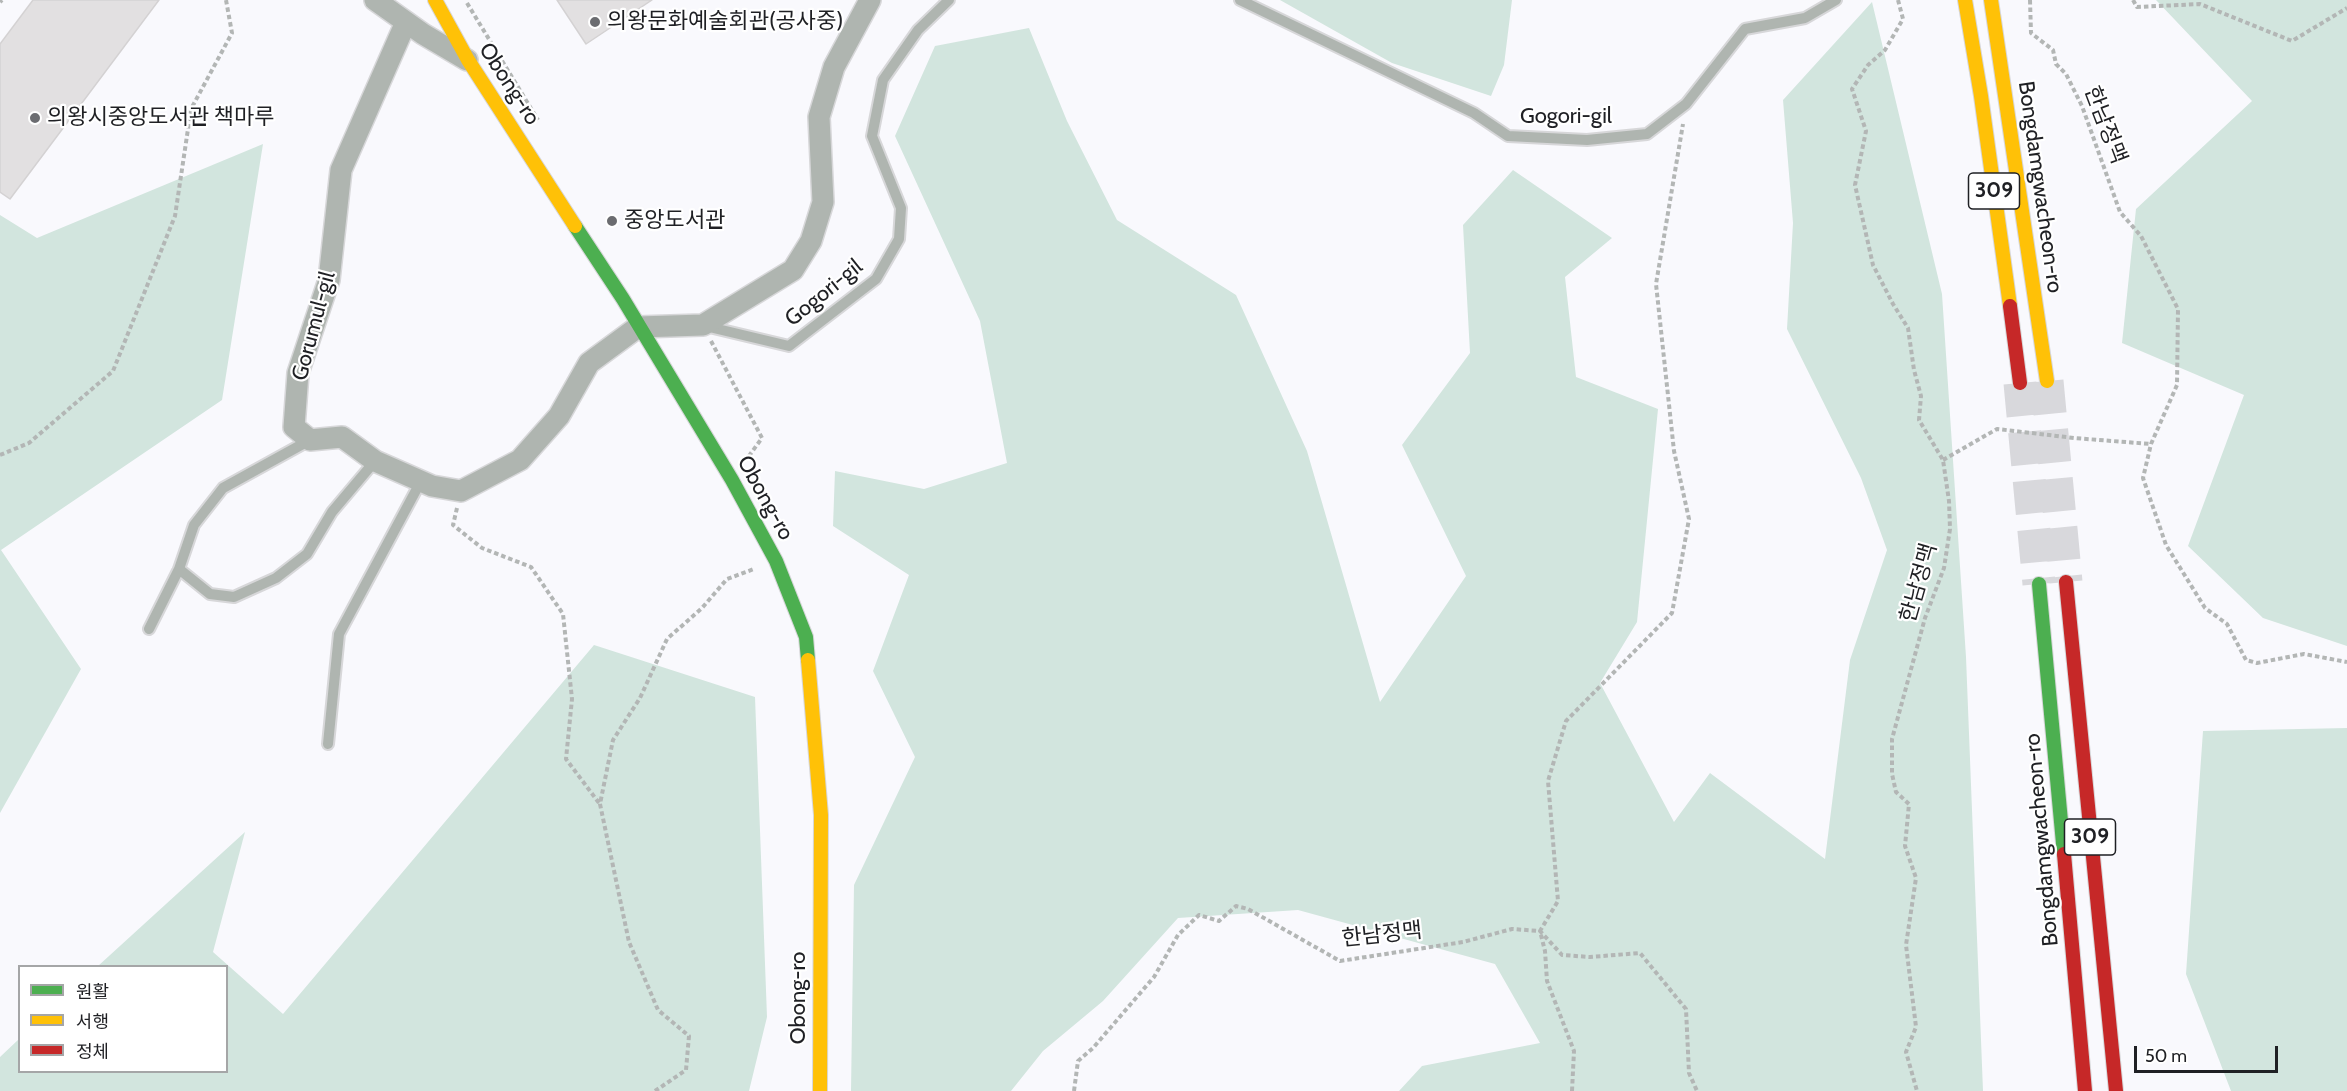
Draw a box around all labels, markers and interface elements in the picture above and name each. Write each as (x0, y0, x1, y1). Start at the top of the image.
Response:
place label: 의왕문화예술회관(공사중) (607, 9, 843, 35)
marker: 의왕문화예술회관(공사중) (588, 15, 602, 29)
street label: Obong-ro (473, 38, 545, 130)
street label: Bongdamgwacheon-ro (2012, 79, 2068, 295)
street label: 한남정맥 (2078, 82, 2132, 168)
street label: Gogori-gil (1520, 104, 1612, 130)
place label: 의왕시중앙도서관 책마루 (47, 105, 275, 131)
marker: 의왕시중앙도서관 책마루 (28, 111, 42, 125)
road number: 309 (1968, 173, 2020, 209)
place label: 중앙도서관 (624, 208, 725, 234)
marker: 중앙도서관 (605, 214, 619, 228)
street label: Gogori-gil (780, 254, 868, 332)
street label: Gorumul-gil (287, 269, 341, 383)
street label: Obong-ro (731, 451, 799, 545)
street label: 한남정맥 (1895, 540, 1943, 626)
street label: Bongdamgwacheon-ro (2020, 732, 2064, 948)
road number: 309 (2064, 819, 2116, 855)
street label: 한남정맥 (1340, 918, 1424, 952)
street label: Obong-ro (786, 952, 812, 1044)
legend (18, 965, 228, 1073)
text: 원활 (76, 981, 109, 1003)
text: 서행 (76, 1011, 109, 1033)
scale bar (2137, 1034, 2281, 1072)
text: 정체 (76, 1041, 109, 1063)
text: 50 m (2145, 1045, 2187, 1067)

